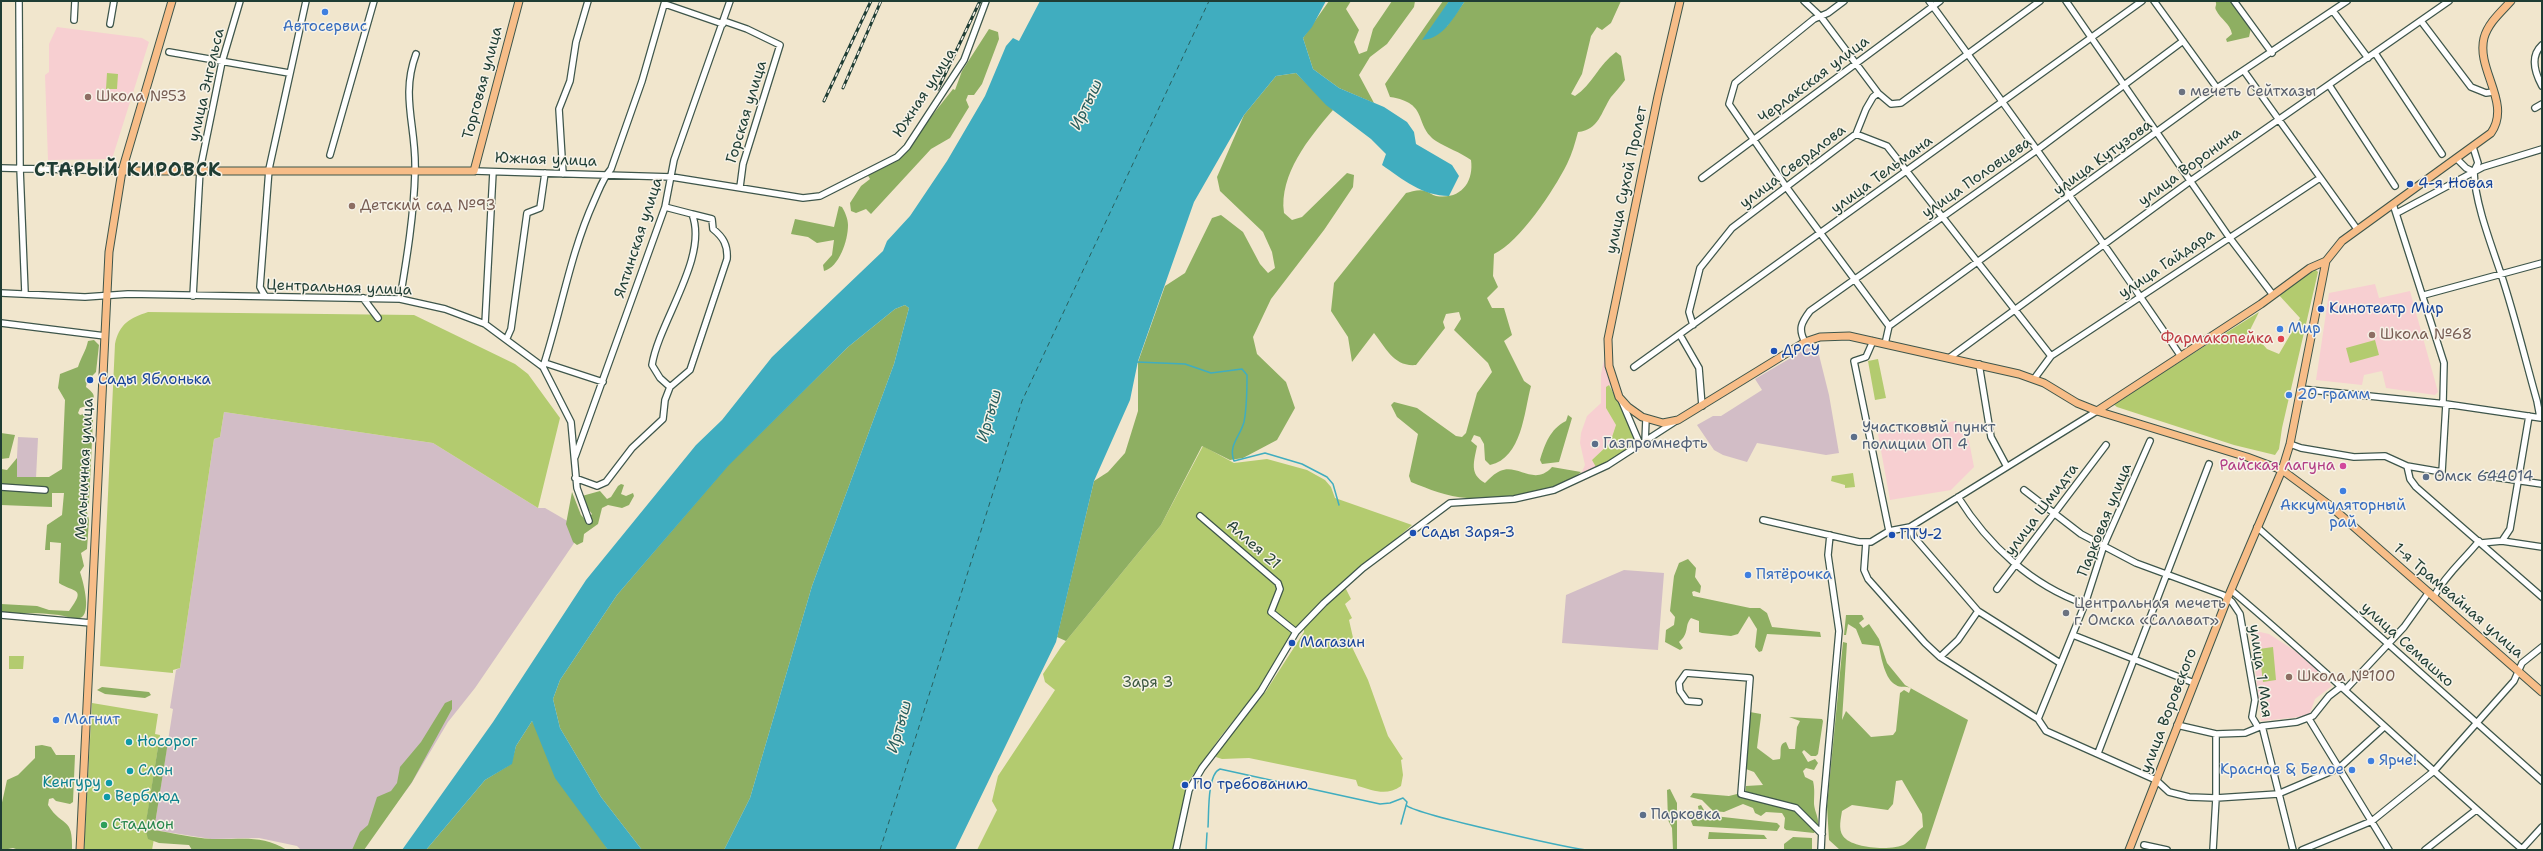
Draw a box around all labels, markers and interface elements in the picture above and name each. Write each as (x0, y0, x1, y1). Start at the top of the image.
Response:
marker: Автосервис (320, 7, 330, 17)
place label: Автосервис (283, 18, 367, 36)
street label: Торговая улица (459, 25, 507, 141)
street label: улица Энгельса (185, 27, 229, 143)
street label: Черлакская улица (1755, 32, 1873, 128)
street label: Южная улица (890, 45, 960, 141)
street label: Горская улица (723, 58, 771, 166)
water label: Иртыш (1067, 77, 1107, 133)
place label: мечеть Сейтхазы (2190, 83, 2316, 101)
marker: мечеть Сейтхазы (2177, 87, 2187, 97)
place label: Школа №53 (96, 88, 187, 106)
marker: Школа №53 (83, 92, 93, 102)
street label: улица Сухой Пролет (1603, 104, 1651, 256)
street label: улица Кутузова (2050, 116, 2156, 200)
street label: улица Свердлова (1736, 121, 1850, 213)
street label: улица Воронина (2135, 124, 2245, 210)
street label: улица Тельмана (1828, 132, 1936, 218)
street label: улица Половцева (1919, 134, 2035, 222)
street label: Южная улица (495, 149, 597, 171)
district label: СТАРЫЙ КИРОВСК (34, 160, 222, 182)
street label: Ялтинская улица (611, 175, 667, 301)
place label: 4-я Новая (2418, 175, 2494, 193)
marker: 4-я Новая (2405, 179, 2415, 189)
place label: Детский сад №93 (360, 197, 496, 215)
marker: Детский сад №93 (347, 201, 357, 211)
street label: улица Гайдара (2116, 225, 2218, 303)
street label: Центральная улица (266, 276, 412, 300)
place label: Кинотеатр Мир (2329, 300, 2444, 318)
marker: Кинотеатр Мир (2316, 304, 2326, 314)
place label: Мир (2288, 320, 2321, 338)
marker: Мир (2275, 324, 2285, 334)
place label: Школа №68 (2380, 326, 2472, 344)
place label: Фармакопейка (2161, 330, 2273, 348)
marker: Школа №68 (2367, 330, 2377, 340)
marker: Фармакопейка (2276, 334, 2286, 344)
place label: ДРСУ (1782, 342, 1820, 360)
marker: ДРСУ (1769, 346, 1779, 356)
place label: Сады Яблонька (98, 371, 211, 389)
marker: Сады Яблонька (85, 375, 95, 385)
place label: 20 грамм (2297, 386, 2370, 404)
water label: Иртыш (973, 387, 1007, 445)
marker: 20 грамм (2284, 390, 2294, 400)
street label: Мельничная улица (72, 398, 98, 540)
place label: Участковый пункт полиции ОП 4 (1862, 419, 1995, 454)
marker: Участковый пункт полиции ОП 4 (1849, 432, 1859, 442)
place label: Газпромнефть (1603, 435, 1708, 453)
marker: Газпромнефть (1590, 439, 1600, 449)
place label: Райская лагуна (2220, 457, 2335, 475)
street label: улица Шмидта (2001, 460, 2083, 560)
street label: Парковая улица (2074, 461, 2136, 579)
marker: Райская лагуна (2338, 461, 2348, 471)
place label: Омск 644014 (2434, 468, 2533, 486)
marker: Омск 644014 (2421, 472, 2431, 482)
marker: Аккумуляторный рай (2338, 486, 2348, 496)
place label: Аккумуляторный рай (2280, 497, 2406, 532)
street label: Аллея 21 (1222, 517, 1284, 573)
place label: Сады Заря-3 (1421, 524, 1515, 542)
place label: ПТУ-2 (1900, 526, 1942, 544)
marker: Сады Заря-3 (1408, 528, 1418, 538)
marker: ПТУ-2 (1887, 530, 1897, 540)
street label: 1-я Трамвайная улица (2389, 540, 2527, 662)
place label: Пятёрочка (1756, 566, 1832, 584)
marker: Пятёрочка (1743, 570, 1753, 580)
place label: Центральная мечеть г. Омска «Салават» (2074, 595, 2226, 630)
street label: улица Семашко (2357, 599, 2457, 691)
marker: Центральная мечеть г. Омска «Салават» (2061, 608, 2071, 618)
street label: улица 1 Мая (2245, 623, 2275, 719)
place label: Магазин (1300, 634, 1365, 652)
marker: Магазин (1287, 638, 1297, 648)
street label: улица Воровского (2137, 646, 2201, 776)
place label: Школа №100 (2297, 668, 2396, 686)
marker: Школа №100 (2284, 672, 2294, 682)
park label: Заря 3 (1123, 674, 1173, 692)
water label: Иртыш (883, 698, 917, 756)
place label: Магнит (64, 711, 120, 729)
marker: Магнит (51, 715, 61, 725)
place label: Носорог (137, 733, 197, 751)
marker: Носорог (124, 737, 134, 747)
place label: Ярче! (2379, 752, 2417, 770)
marker: Ярче! (2366, 756, 2376, 766)
place label: Красное & Белое (2220, 761, 2344, 779)
place label: Слон (138, 762, 173, 780)
marker: Красное & Белое (2347, 765, 2357, 775)
marker: Слон (125, 766, 135, 776)
place label: Кенгуру (42, 774, 101, 792)
place label: По требованию (1193, 776, 1308, 794)
marker: Кенгуру (104, 778, 114, 788)
marker: По требованию (1180, 780, 1190, 790)
place label: Верблюд (115, 788, 180, 806)
marker: Верблюд (102, 792, 112, 802)
place label: Парковка (1651, 806, 1721, 824)
marker: Парковка (1638, 810, 1648, 820)
place label: Стадион (112, 816, 174, 834)
marker: Стадион (99, 820, 109, 830)

